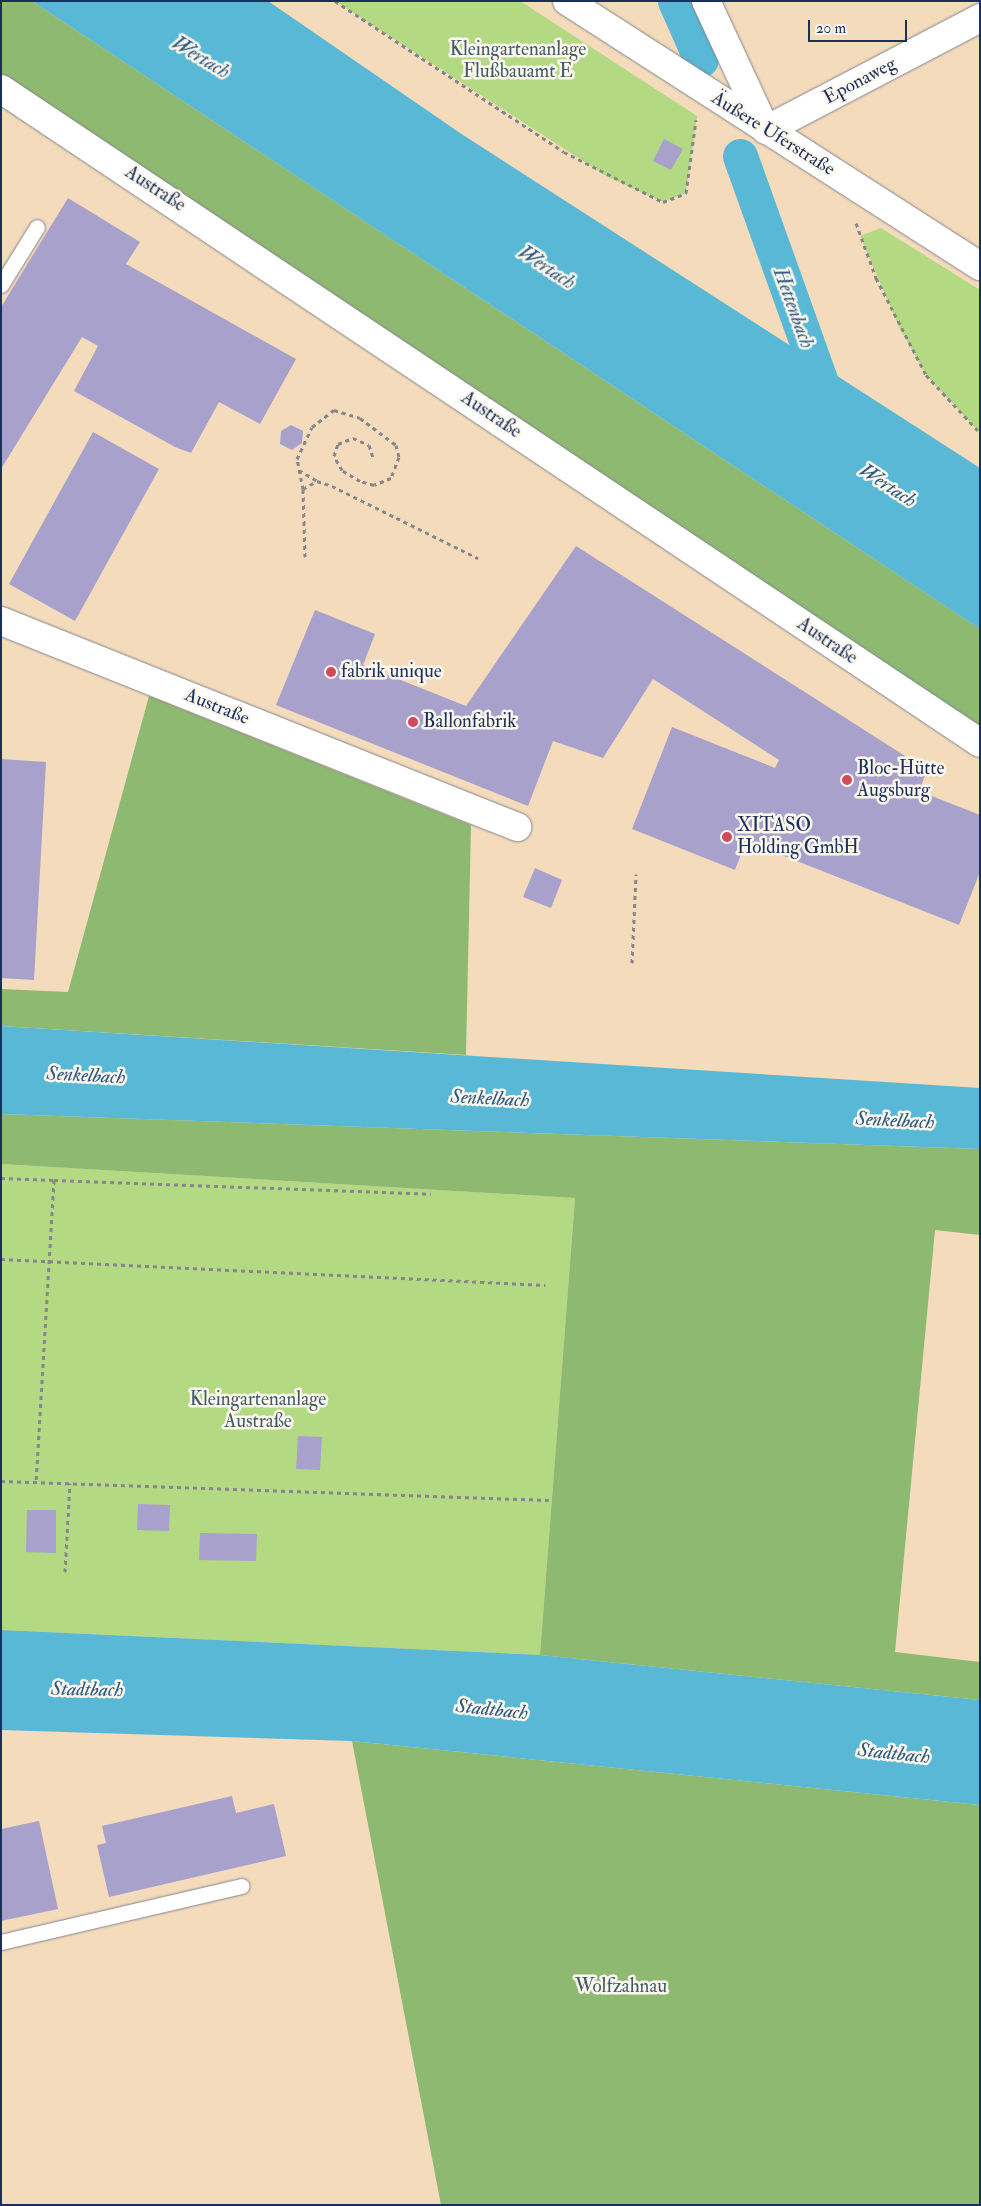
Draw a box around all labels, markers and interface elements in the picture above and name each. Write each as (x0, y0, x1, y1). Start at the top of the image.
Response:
scale bar (811, 10, 910, 42)
text: 20 m (816, 19, 846, 38)
water label: Wertach (168, 30, 234, 84)
park label: Kleingartenanlage Flußbauamt E (450, 39, 586, 83)
street label: Eponaweg (820, 52, 900, 110)
street label: Äußere Uferstraße (707, 87, 839, 181)
street label: Austraße (120, 161, 190, 217)
water label: Wertach (514, 240, 580, 294)
water label: Hettenbach (768, 265, 820, 351)
street label: Austraße (457, 387, 525, 443)
water label: Wertach (855, 458, 921, 512)
street label: Austraße (793, 613, 861, 669)
place label: fabrik unique (341, 661, 442, 683)
marker: fabrik unique (325, 666, 337, 678)
street label: Austraße (181, 684, 253, 730)
place label: Ballonfabrik (423, 711, 516, 733)
marker: Ballonfabrik (407, 716, 419, 728)
place label: Bloc-Hütte Augsburg (857, 758, 944, 802)
marker: Bloc-Hütte Augsburg (841, 774, 853, 786)
place label: XITASO Holding GmbH (737, 815, 859, 859)
marker: XITASO Holding GmbH (721, 831, 733, 843)
water label: Senkelbach (46, 1061, 126, 1089)
water label: Senkelbach (450, 1084, 530, 1112)
water label: Senkelbach (855, 1106, 935, 1134)
park label: Kleingartenanlage Austraße (190, 1389, 326, 1433)
water label: Stadtbach (51, 1676, 123, 1702)
water label: Stadtbach (455, 1693, 529, 1725)
water label: Stadtbach (857, 1737, 931, 1769)
park label: Wolfzahnau (575, 1976, 667, 1998)

